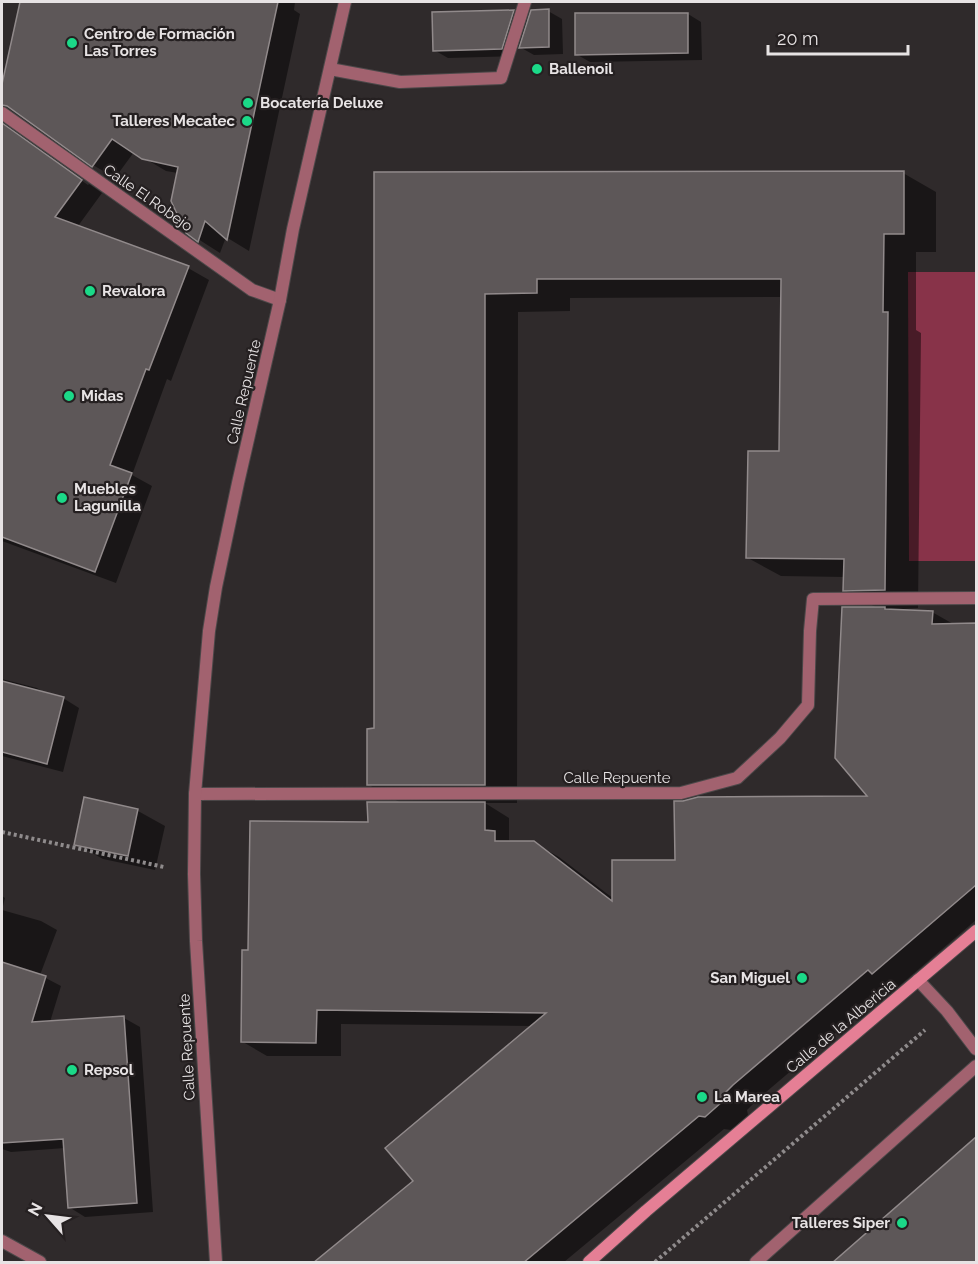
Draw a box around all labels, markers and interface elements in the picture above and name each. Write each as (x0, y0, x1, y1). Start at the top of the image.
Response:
scale bar (768, 18, 908, 56)
place label: Centro de Formación Las Torres (84, 25, 235, 60)
text: 20 m (777, 28, 819, 49)
marker: Centro de Formación Las Torres (65, 36, 79, 50)
place label: Ballenoil (549, 60, 613, 78)
marker: Ballenoil (530, 62, 544, 76)
place label: Bocatería Deluxe (260, 94, 383, 112)
marker: Bocatería Deluxe (241, 96, 255, 110)
place label: Talleres Mecatec (112, 112, 236, 130)
marker: Talleres Mecatec (240, 114, 254, 128)
street label: Calle El Robejo (100, 161, 196, 235)
place label: Revalora (102, 282, 166, 300)
marker: Revalora (83, 284, 97, 298)
street label: Calle Repuente (223, 338, 265, 446)
place label: Midas (81, 387, 124, 405)
marker: Midas (62, 389, 76, 403)
place label: Muebles Lagunilla (74, 480, 142, 515)
marker: Muebles Lagunilla (55, 491, 69, 505)
street label: Calle Repuente (564, 769, 671, 787)
place label: San Miguel (710, 969, 790, 987)
marker: San Miguel (795, 971, 809, 985)
street label: Calle de la Albericia (783, 975, 899, 1077)
street label: Calle Repuente (175, 993, 199, 1101)
place label: Repsol (84, 1061, 134, 1079)
marker: Repsol (65, 1063, 79, 1077)
place label: La Marea (714, 1088, 780, 1106)
marker: La Marea (695, 1090, 709, 1104)
north arrow (18, 1186, 78, 1246)
text: N (24, 1199, 46, 1219)
place label: Talleres Siper (792, 1214, 890, 1232)
marker: Talleres Siper (895, 1216, 909, 1230)

